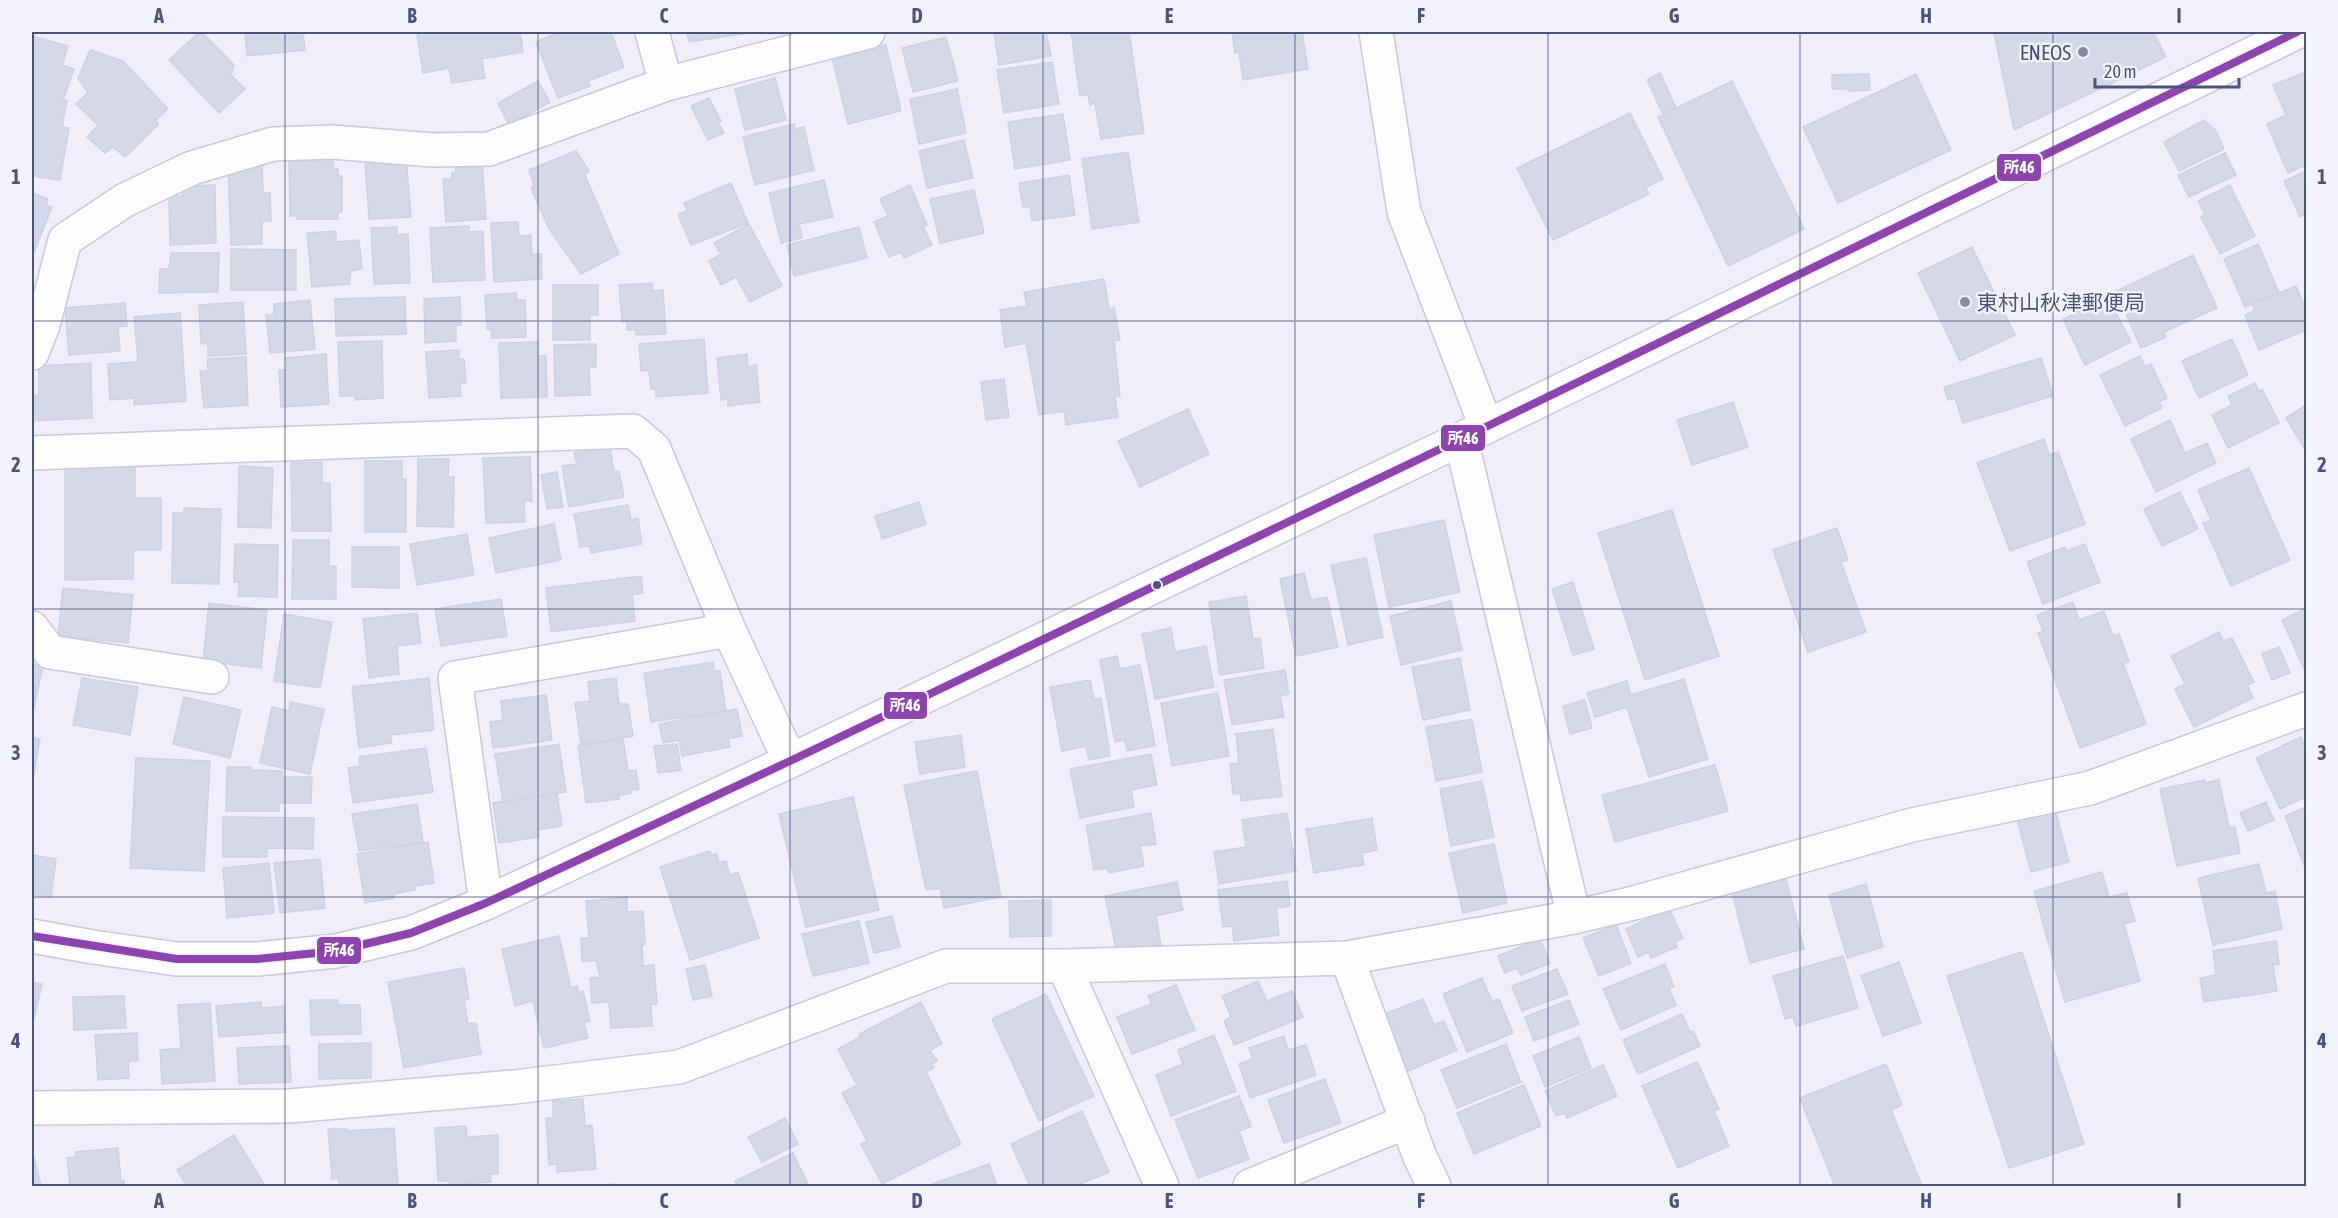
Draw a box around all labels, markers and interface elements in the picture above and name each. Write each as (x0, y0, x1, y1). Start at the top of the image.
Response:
text: A (153, 4, 164, 27)
text: B (407, 4, 417, 27)
text: C (660, 4, 669, 27)
text: D (911, 4, 923, 27)
text: E (1165, 4, 1174, 27)
text: F (1417, 4, 1425, 27)
text: G (1669, 4, 1680, 27)
text: H (1920, 4, 1932, 27)
text: I (2176, 4, 2182, 27)
place label: ENEOS (2020, 40, 2071, 64)
marker: ENEOS (2076, 45, 2090, 59)
scale bar (2095, 51, 2239, 89)
text: 20 m (2104, 61, 2136, 82)
line badge: 所46 (1996, 153, 2042, 182)
text: 所46 (2003, 158, 2035, 176)
text: 1 (11, 165, 21, 188)
text: 1 (2317, 165, 2327, 188)
place label: 東村山秋津郵便局 (1977, 290, 2145, 314)
marker: 東村山秋津郵便局 (1958, 295, 1972, 309)
line badge: 所46 (1440, 424, 1486, 452)
text: 所46 (1447, 429, 1479, 447)
text: 2 (11, 453, 21, 476)
text: 2 (2317, 453, 2327, 476)
unlabelled marker (1151, 579, 1163, 591)
line badge: 所46 (883, 691, 928, 720)
text: 所46 (889, 696, 921, 714)
text: 3 (11, 741, 21, 764)
text: 3 (2317, 741, 2327, 764)
line badge: 所46 (316, 936, 362, 965)
text: 所46 (323, 941, 355, 959)
text: 4 (10, 1029, 21, 1052)
text: 4 (2316, 1029, 2327, 1052)
text: A (153, 1189, 164, 1212)
text: B (407, 1189, 417, 1212)
text: C (660, 1189, 669, 1212)
text: D (911, 1189, 923, 1212)
text: E (1165, 1189, 1174, 1212)
text: F (1417, 1189, 1425, 1212)
text: G (1669, 1189, 1680, 1212)
text: H (1920, 1189, 1932, 1212)
text: I (2176, 1189, 2182, 1212)

